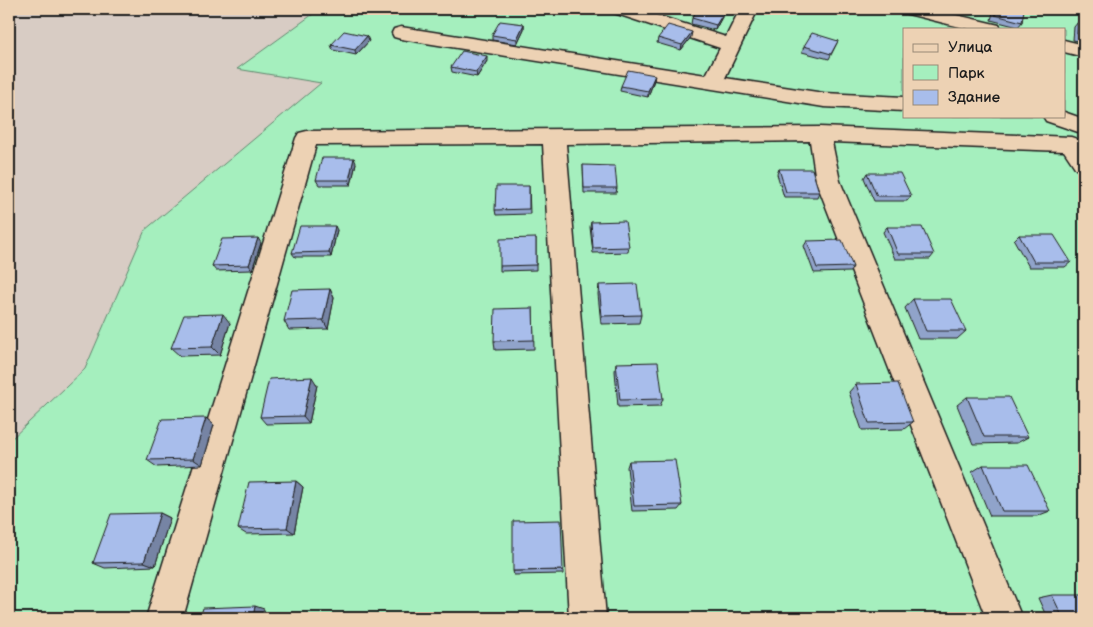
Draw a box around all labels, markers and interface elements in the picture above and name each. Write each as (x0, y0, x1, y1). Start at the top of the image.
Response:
legend (903, 28, 1066, 118)
text: Улица (948, 38, 993, 57)
text: Парк (948, 64, 985, 83)
text: Здание (948, 88, 1000, 107)

